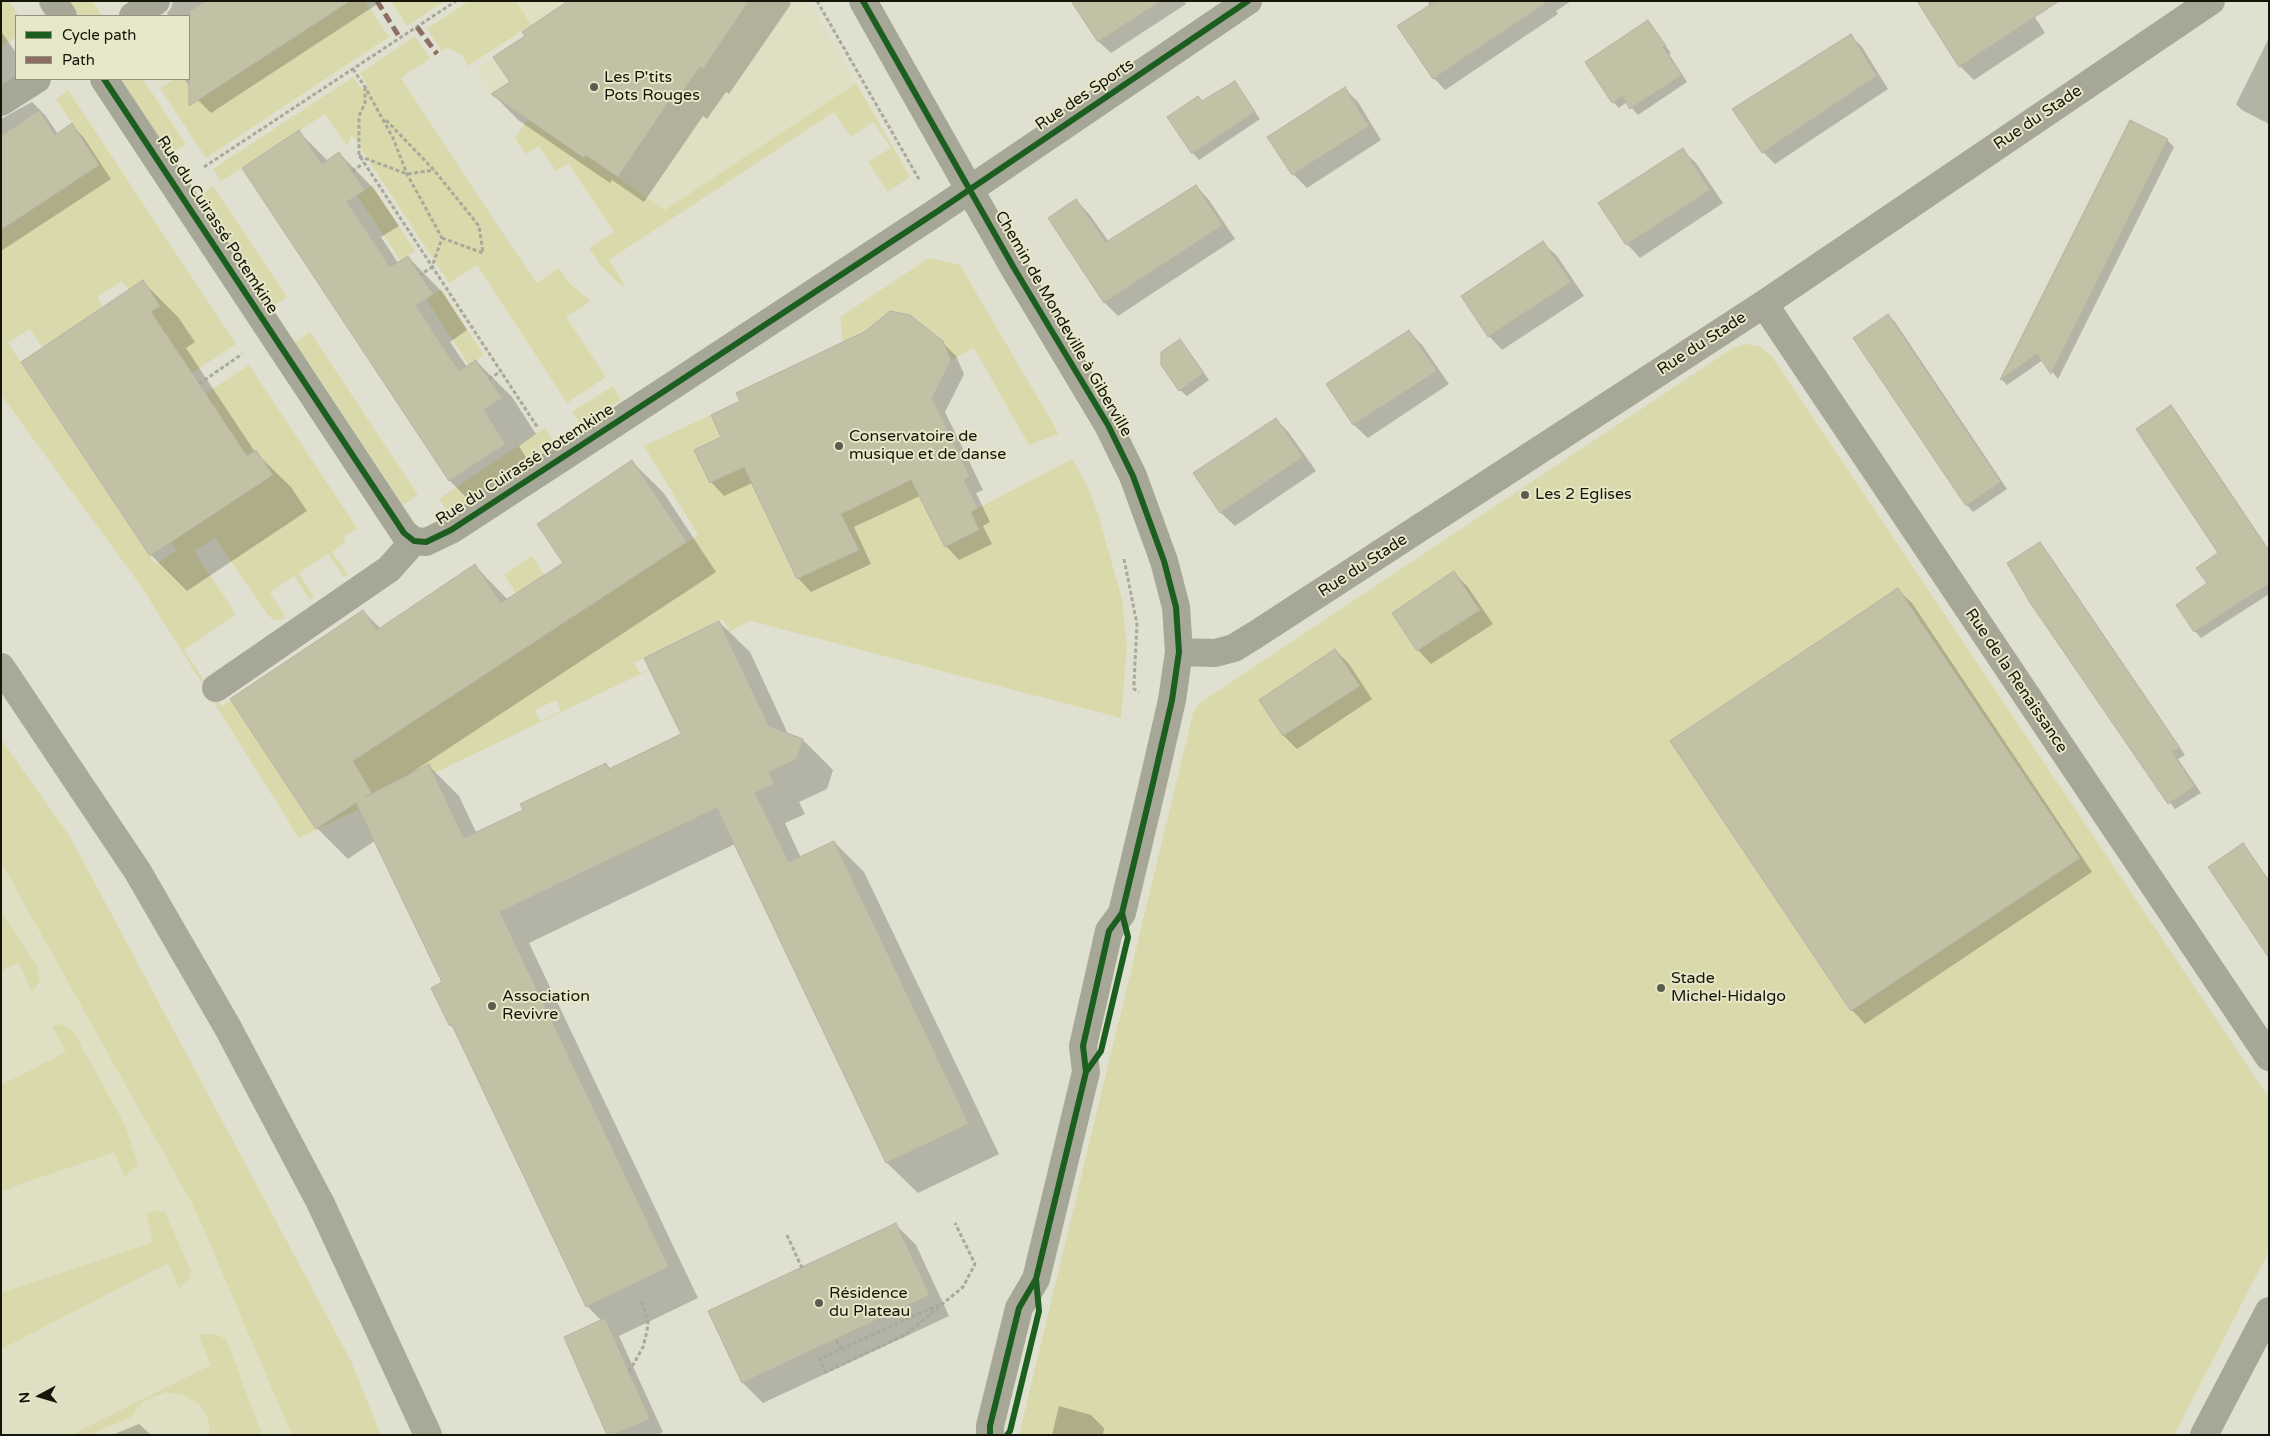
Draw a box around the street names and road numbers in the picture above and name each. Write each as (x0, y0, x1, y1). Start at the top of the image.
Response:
street label: Rue des Sports (1032, 55, 1138, 135)
street label: Rue du Stade (1990, 81, 2086, 155)
street label: Rue du Cuirassé Potemkine (152, 132, 282, 318)
street label: Chemin de Mondeville à Giberville (990, 208, 1136, 440)
street label: Rue du Stade (1654, 308, 1750, 380)
street label: Rue du Cuirassé Potemkine (432, 400, 618, 530)
street label: Rue du Stade (1315, 530, 1411, 602)
street label: Rue de la Renaissance (1961, 605, 2071, 757)

